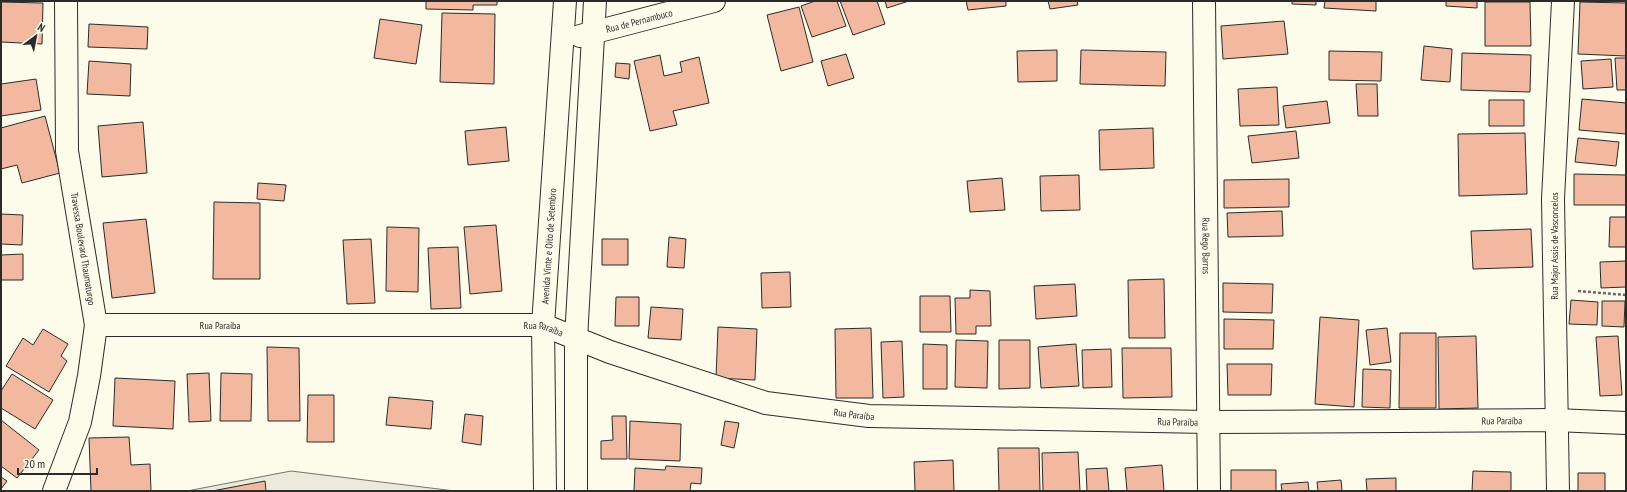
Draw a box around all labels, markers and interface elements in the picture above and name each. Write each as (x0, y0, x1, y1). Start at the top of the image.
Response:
street label: Rua de Pernambuco (604, 6, 674, 36)
north arrow (16, 16, 56, 56)
text: N (35, 20, 48, 35)
street label: Avenida Vinte e Oito de Setembro (538, 188, 559, 305)
street label: Travessa Boulevard Thaumaturgo (68, 192, 98, 306)
street label: Rua Major Assis de Vasconcelos (1548, 192, 1561, 300)
street label: Rua Rego Barros (1200, 218, 1213, 275)
street label: Rua Paraíba (200, 319, 240, 332)
street label: Rua Paraíba (524, 319, 565, 339)
street label: Rua Paraíba (833, 405, 874, 423)
street label: Rua Paraíba (1481, 414, 1522, 427)
street label: Rua Paraíba (1157, 415, 1198, 428)
scale bar (18, 450, 97, 476)
text: 20 m (24, 456, 45, 471)

